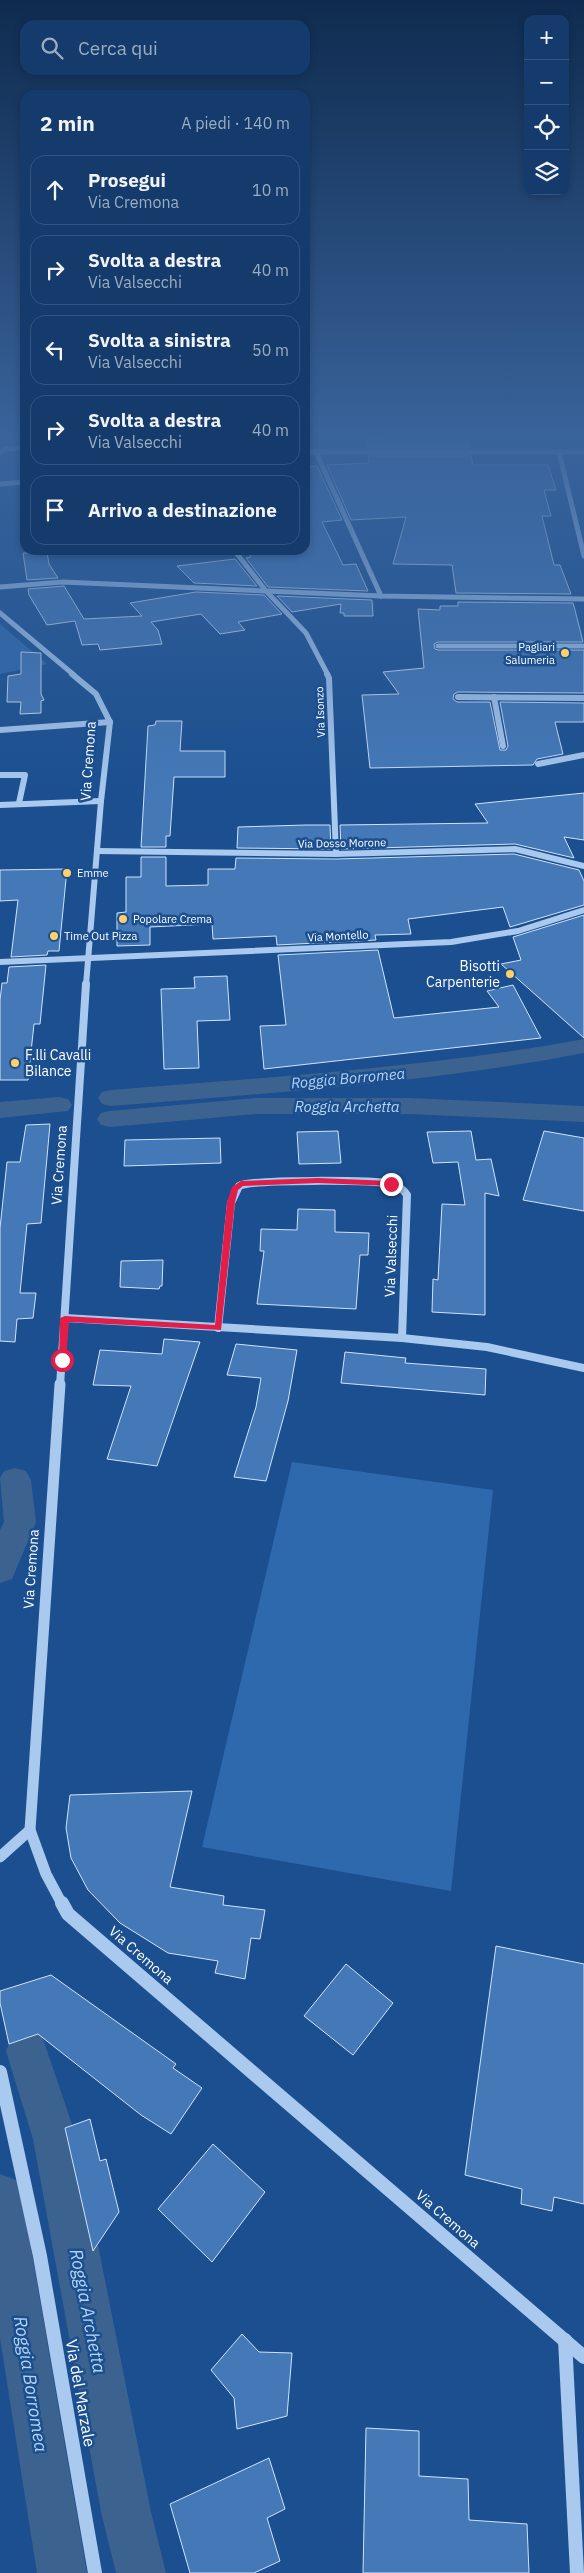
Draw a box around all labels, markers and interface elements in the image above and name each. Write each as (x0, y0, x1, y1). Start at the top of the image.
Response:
map controls (524, 15, 569, 195)
button: + (524, 15, 569, 60)
search box (20, 20, 310, 75)
icon: search (38, 34, 66, 62)
text: Cerca qui (78, 36, 158, 60)
button: − (524, 60, 569, 105)
button: locate (524, 105, 569, 150)
text: 2 min (40, 109, 95, 137)
text: A piedi · 140 m (181, 113, 290, 133)
button: layers (524, 150, 569, 195)
text: Prosegui (88, 168, 166, 192)
icon: ahead (41, 176, 69, 204)
text: 10 m (252, 180, 289, 200)
text: Via Cremona (88, 192, 179, 212)
text: Svolta a destra (88, 248, 221, 272)
icon: right (41, 256, 69, 284)
text: 40 m (252, 260, 289, 280)
text: Via Valsecchi (88, 272, 182, 292)
text: Svolta a sinistra (88, 328, 231, 352)
icon: left (41, 336, 69, 364)
text: 50 m (252, 340, 289, 360)
text: Via Valsecchi (88, 352, 182, 372)
text: Svolta a destra (88, 408, 221, 432)
icon: right (41, 416, 69, 444)
text: 40 m (252, 420, 289, 440)
text: Via Valsecchi (88, 432, 182, 452)
icon: arrive (41, 496, 69, 524)
text: Arrivo a destinazione (88, 498, 277, 522)
place label: Pagliari Salumeria (505, 640, 555, 667)
marker: Pagliari Salumeria (559, 647, 571, 659)
street label: Via Isonzo (312, 686, 328, 738)
street label: Via Cremona (76, 720, 100, 801)
street label: Via Dosso Morone (298, 835, 386, 851)
place label: Emme (77, 866, 109, 880)
marker: Emme (61, 867, 73, 879)
place label: Popolare Crema (133, 912, 212, 926)
marker: Popolare Crema (117, 913, 129, 925)
street label: Via Montello (307, 927, 369, 945)
place label: Time Out Pizza (64, 929, 137, 943)
marker: Time Out Pizza (48, 930, 60, 942)
place label: Bisotti Carpenterie (426, 957, 500, 991)
marker: Bisotti Carpenterie (504, 968, 516, 980)
place label: F.lli Cavalli Bilance (25, 1046, 91, 1080)
marker: F.lli Cavalli Bilance (9, 1057, 21, 1069)
water label: Roggia Borromea (290, 1064, 406, 1092)
water label: Roggia Archetta (294, 1097, 400, 1116)
street label: Via Cremona (47, 1124, 71, 1205)
route end (380, 1173, 403, 1196)
street label: Via Valsecchi (381, 1215, 401, 1297)
route start (51, 1349, 74, 1372)
street label: Via Cremona (19, 1528, 43, 1609)
street label: Via Cremona (105, 1922, 177, 1988)
street label: Via Cremona (412, 2186, 484, 2252)
water label: Roggia Archetta (65, 2247, 111, 2375)
water label: Roggia Borromea (9, 2314, 53, 2454)
street label: Via del Marzale (62, 2338, 100, 2449)

